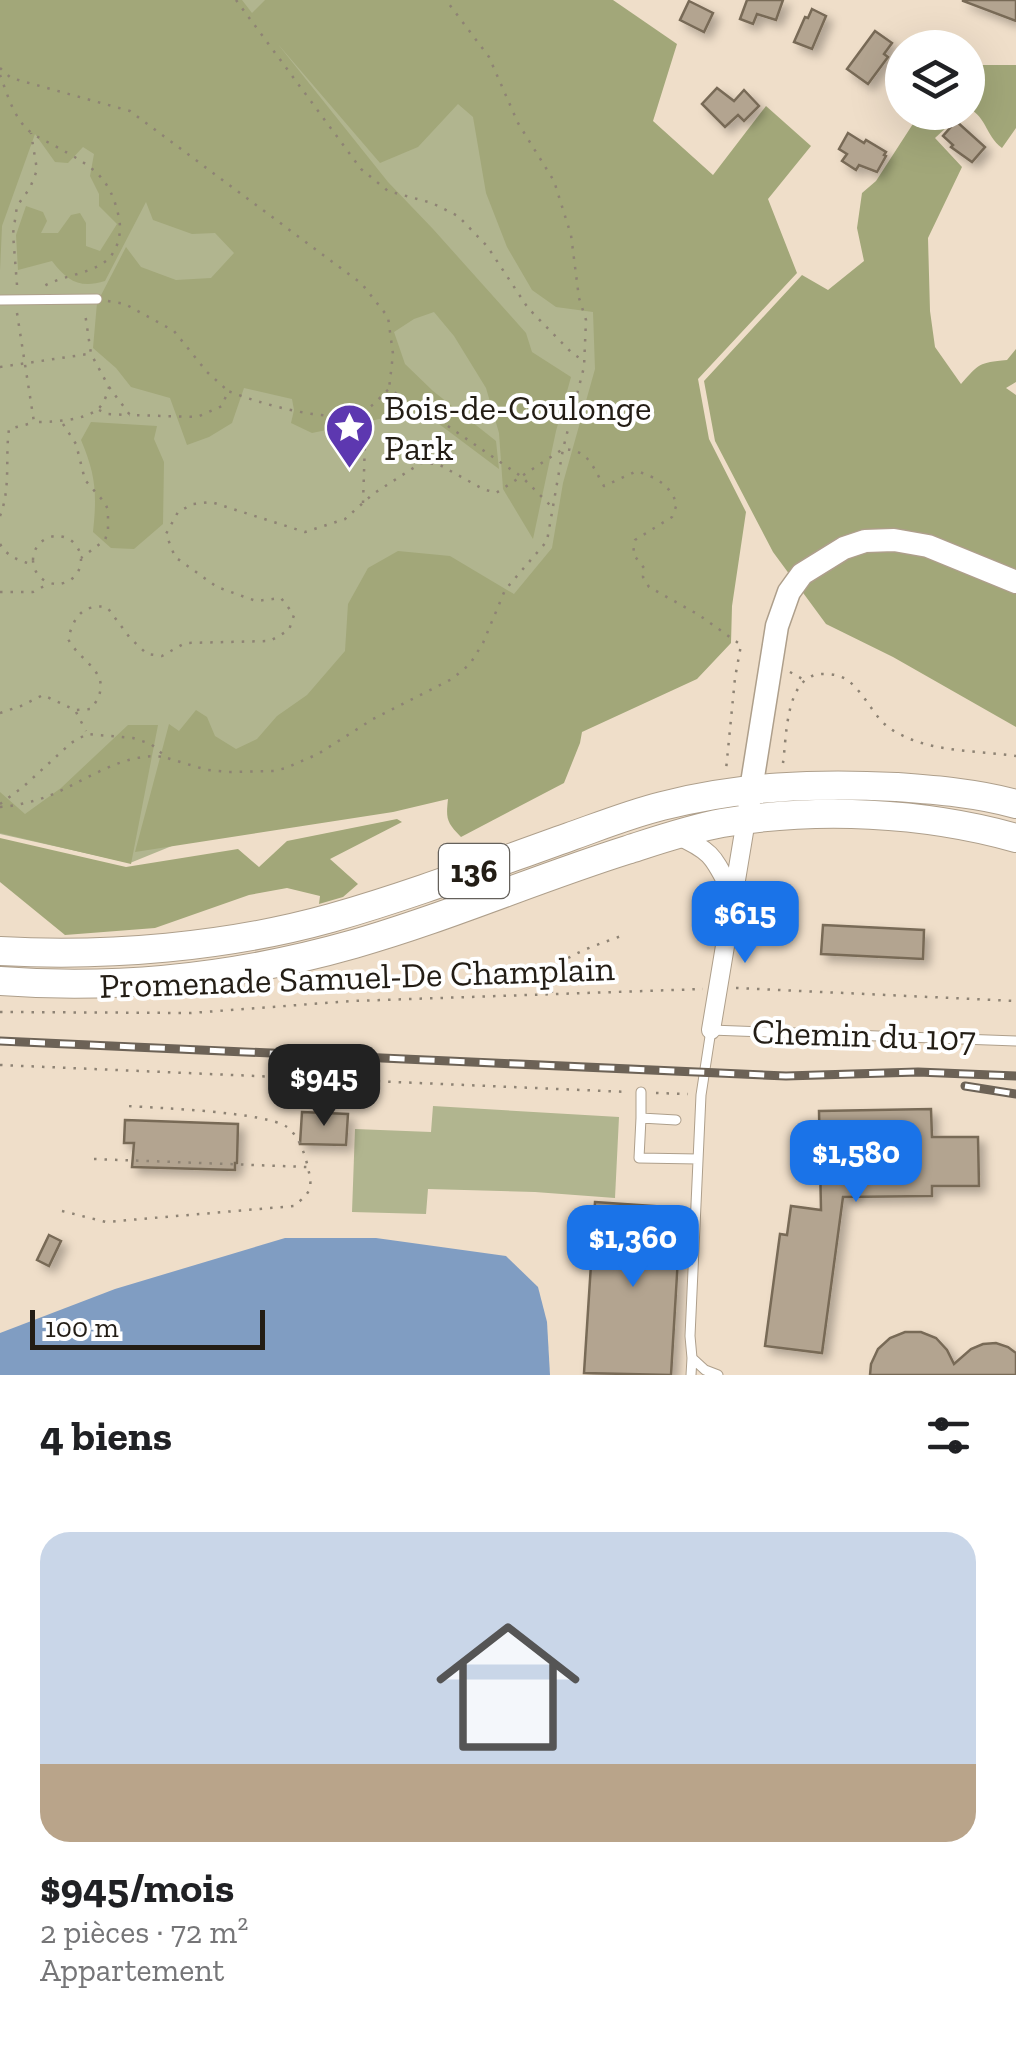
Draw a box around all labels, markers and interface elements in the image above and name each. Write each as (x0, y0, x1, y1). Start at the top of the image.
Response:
map controls (885, 30, 985, 130)
button: layers (885, 30, 985, 130)
place label: Bois-de-Coulonge Park (384, 387, 651, 469)
place icon: Bois-de-Coulonge Park (323, 402, 375, 470)
road number: 136 (439, 844, 509, 898)
pin: $615 (686, 881, 804, 966)
text: $615 (714, 894, 776, 932)
street label: Promenade Samuel-De Champlain (99, 947, 615, 1007)
street label: Chemin du 107 (752, 1010, 976, 1060)
pin: $945 (265, 1044, 383, 1129)
text: $945 (290, 1057, 358, 1095)
pin: $1,580 (775, 1120, 937, 1205)
text: $1,580 (812, 1133, 900, 1171)
pin: $1,360 (552, 1205, 714, 1290)
text: $1,360 (589, 1218, 677, 1256)
scale bar (30, 1305, 265, 1350)
text: 100 m (45, 1311, 119, 1344)
icon: filters (921, 1408, 976, 1463)
text: 4 biens (40, 1410, 172, 1461)
icon: home (418, 1597, 598, 1777)
text: $945/mois (40, 1862, 234, 1913)
text: 2 pièces · 72 m² (40, 1913, 248, 1951)
text: Appartement (40, 1951, 224, 1989)

